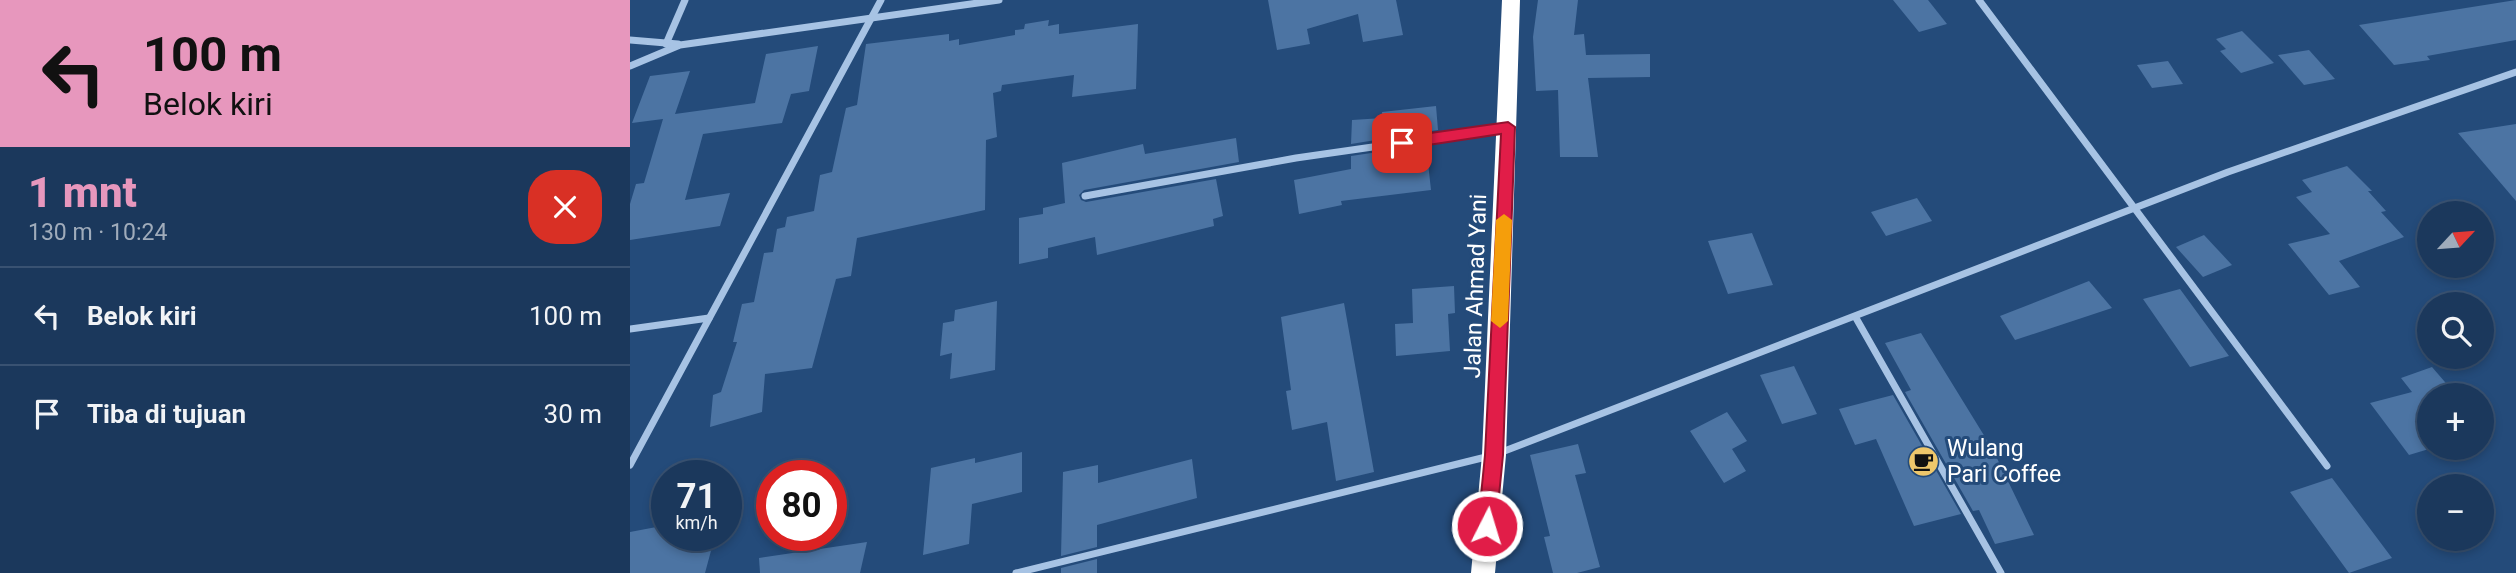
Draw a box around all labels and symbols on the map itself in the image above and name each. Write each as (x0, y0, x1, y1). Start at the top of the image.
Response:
pin (1372, 113, 1432, 173)
street label: Jalan Ahmad Yani (1459, 193, 1492, 379)
north arrow (2417, 201, 2494, 278)
place label: Wulang Pari Coffee (1947, 435, 2061, 488)
cafe icon: Wulang Pari Coffee (1907, 444, 1941, 478)
speed limit sign: 80 (756, 460, 847, 551)
position arrow (1450, 489, 1524, 563)

